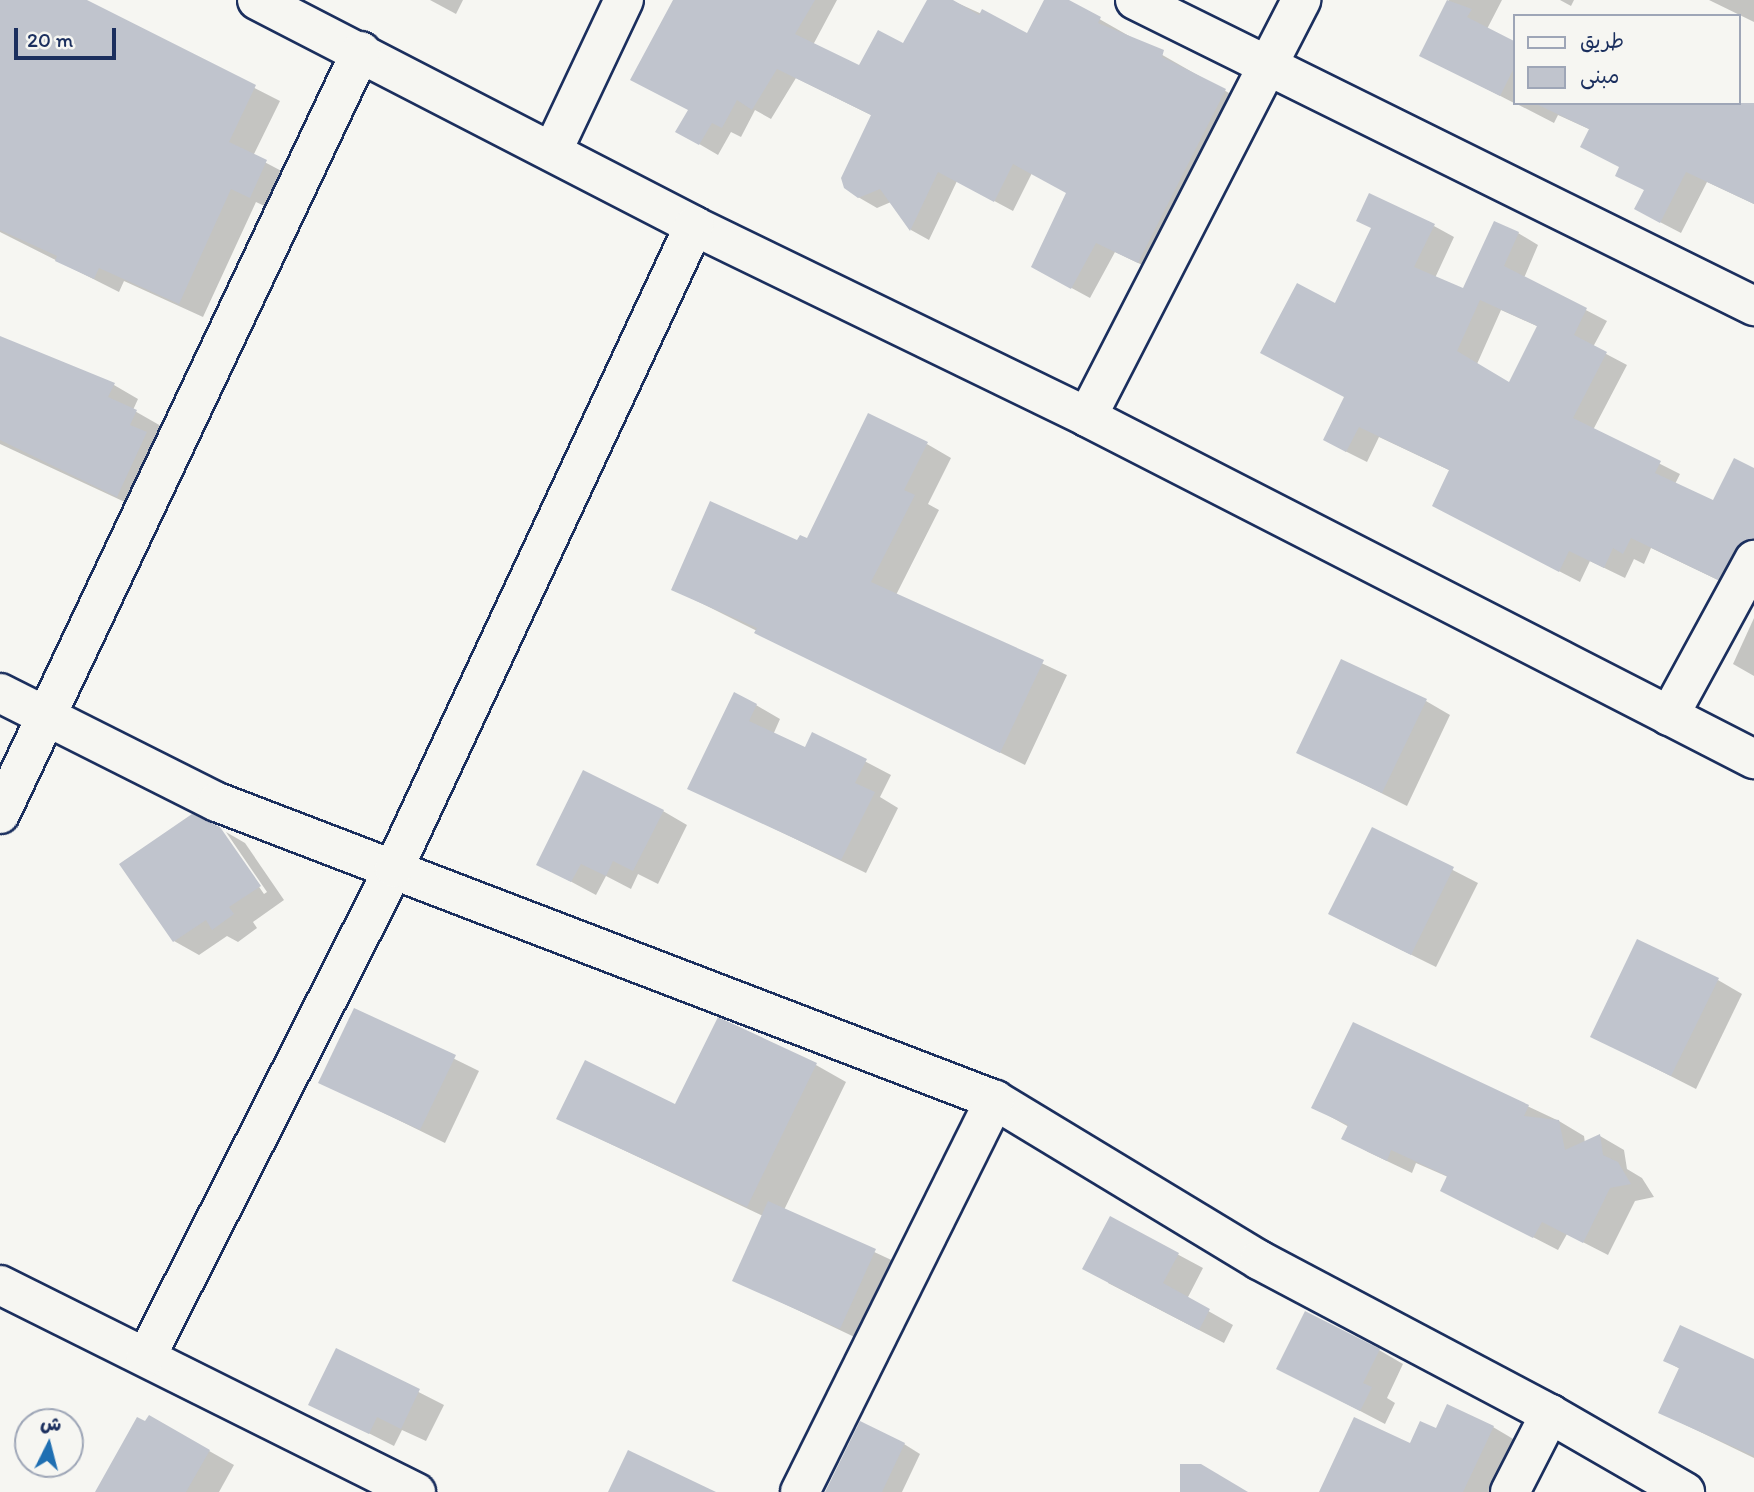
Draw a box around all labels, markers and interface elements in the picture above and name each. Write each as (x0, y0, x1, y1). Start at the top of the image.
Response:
scale bar (18, 14, 119, 58)
legend (1512, 14, 1740, 105)
text: 20 m (27, 27, 73, 52)
text: طريق (1580, 28, 1624, 53)
text: مبنى (1580, 63, 1619, 88)
north arrow (14, 1408, 84, 1478)
text: ش (39, 1411, 63, 1436)

